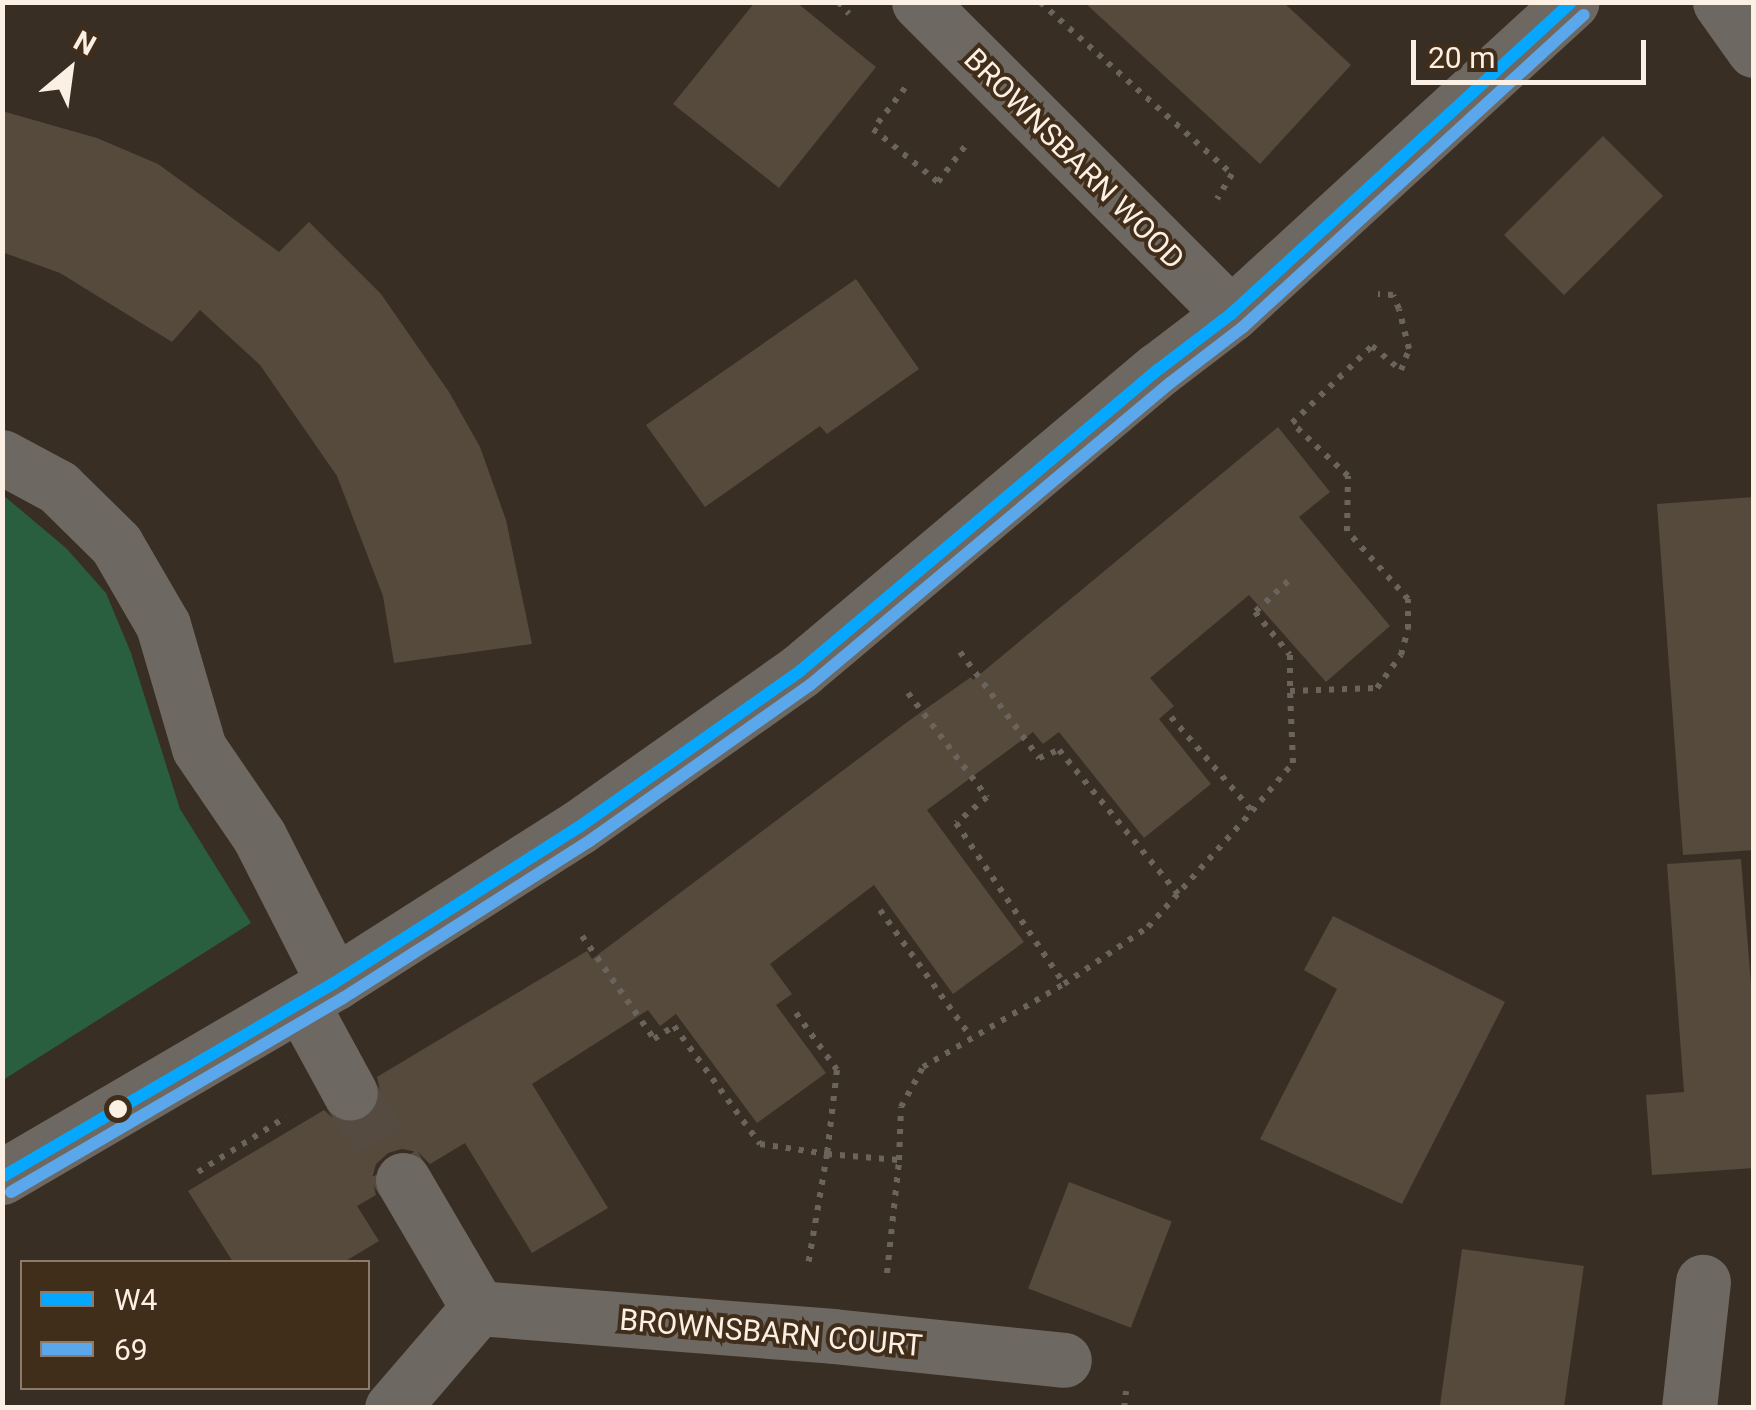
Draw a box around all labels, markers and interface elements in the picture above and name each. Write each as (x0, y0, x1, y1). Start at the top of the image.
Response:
north arrow (20, 20, 120, 120)
scale bar (1416, 20, 1651, 82)
text: N (68, 24, 101, 63)
text: 20 m (1428, 40, 1495, 75)
street label: BROWNSBARN WOOD (956, 41, 1192, 277)
unlabelled marker (108, 1099, 128, 1119)
legend (20, 1260, 370, 1390)
text: W4 (114, 1282, 157, 1317)
street label: BROWNSBARN COURT (618, 1302, 924, 1364)
text: 69 (114, 1332, 148, 1367)

